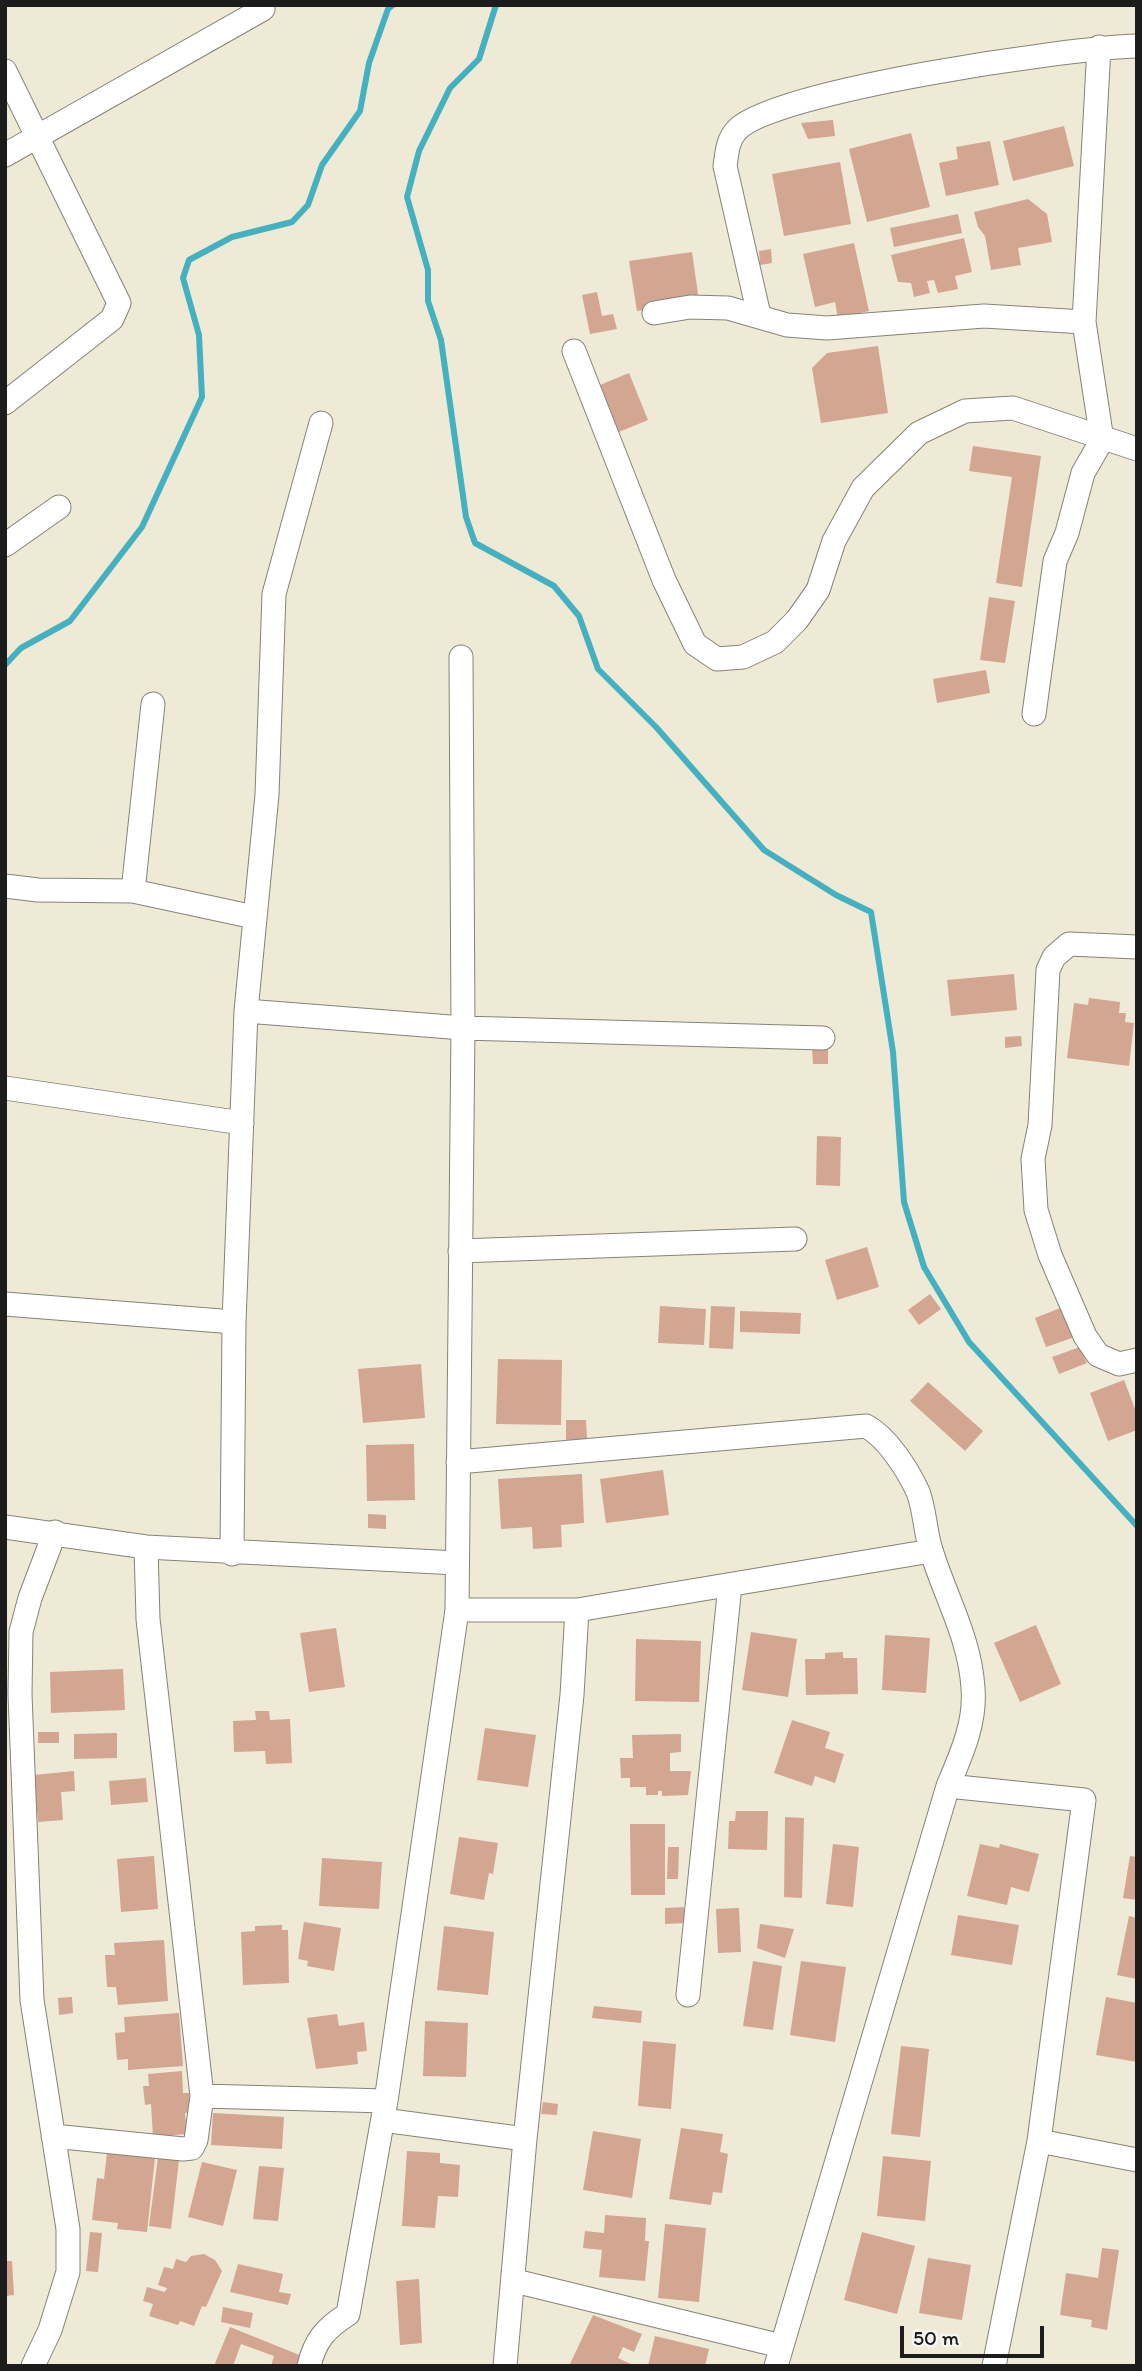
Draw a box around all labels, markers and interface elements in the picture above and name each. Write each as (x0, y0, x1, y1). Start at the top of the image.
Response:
scale bar (904, 2312, 1048, 2356)
text: 50 m (913, 2325, 959, 2350)

